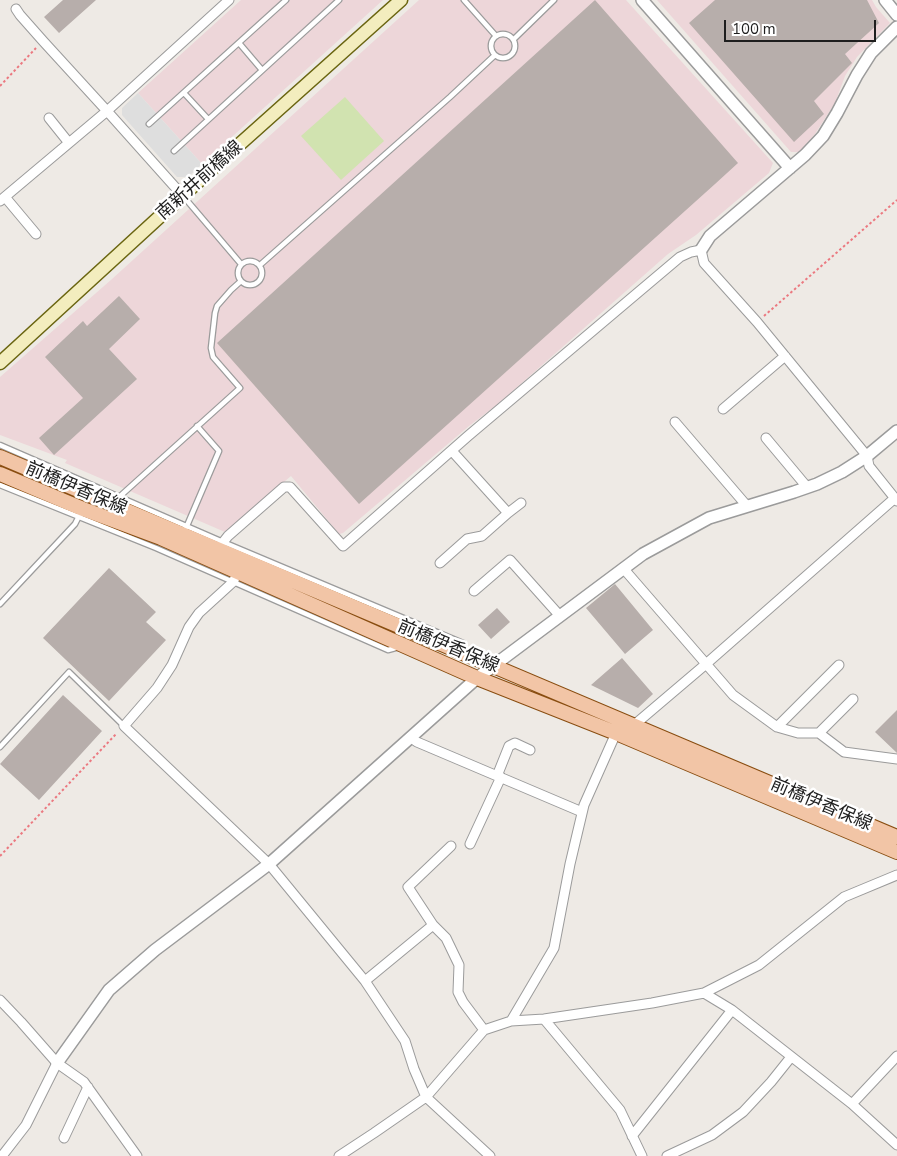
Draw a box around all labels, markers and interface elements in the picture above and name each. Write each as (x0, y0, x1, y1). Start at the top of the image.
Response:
scale bar (727, 10, 880, 42)
text: 100 m (732, 19, 776, 39)
street label: 南新井前橋線 (153, 137, 247, 225)
street label: 前橋伊香保線 (22, 458, 130, 520)
street label: 前橋伊香保線 (394, 616, 502, 678)
street label: 前橋伊香保線 (767, 774, 875, 836)

